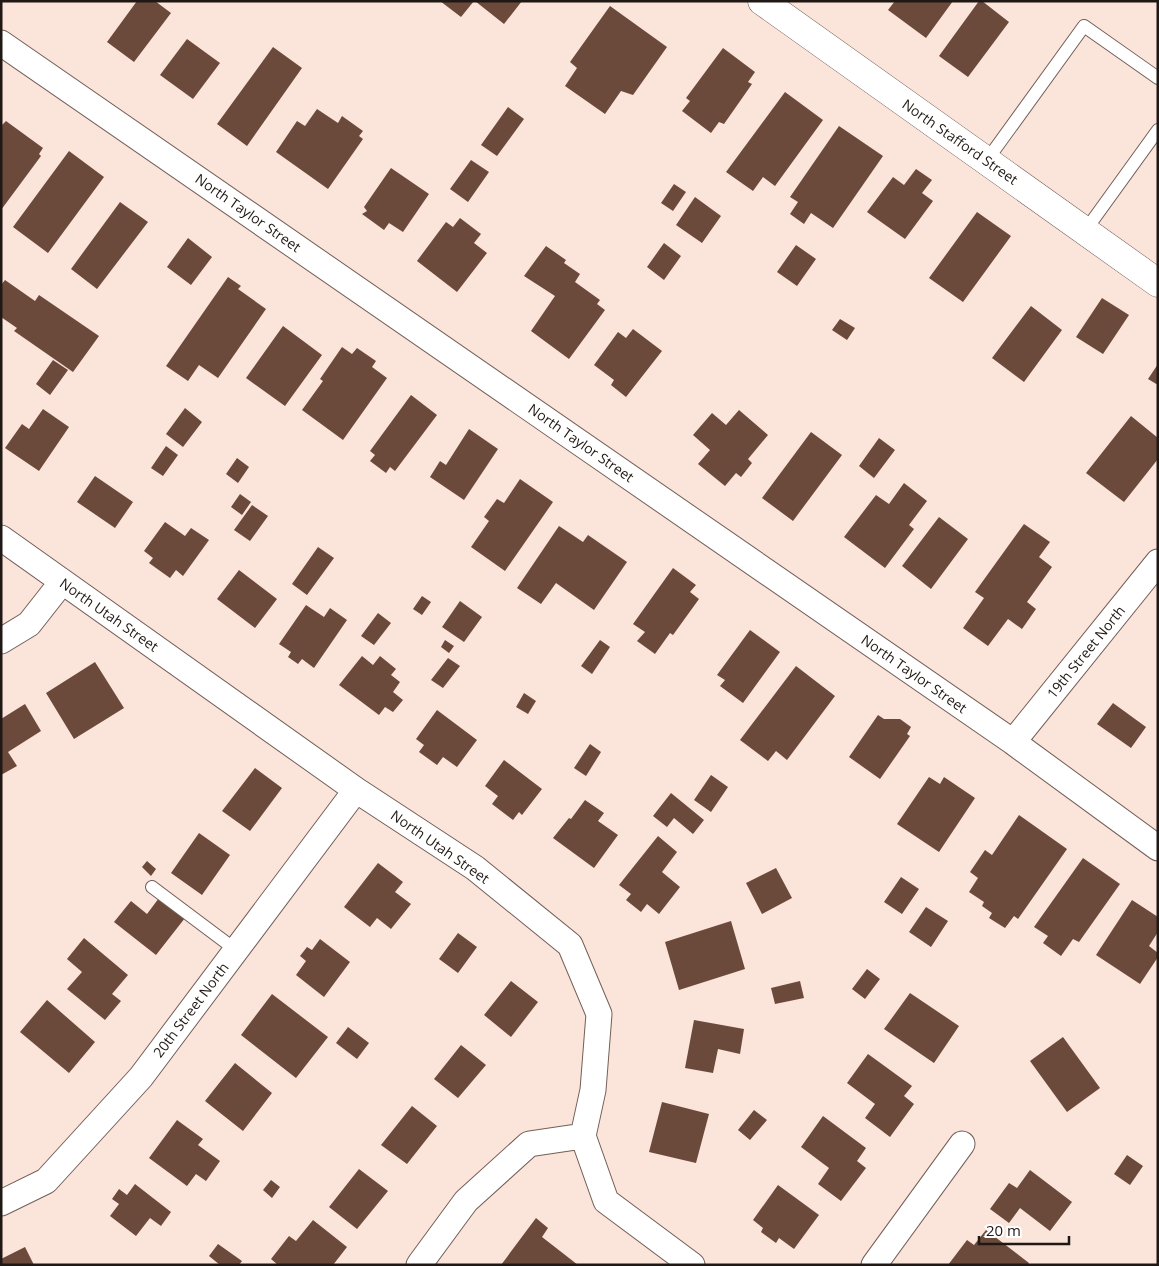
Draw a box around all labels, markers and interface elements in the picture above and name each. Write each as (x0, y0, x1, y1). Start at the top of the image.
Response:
street label: North Stafford Street (899, 94, 1022, 189)
street label: North Taylor Street (192, 169, 305, 256)
street label: North Taylor Street (525, 399, 638, 486)
street label: North Utah Street (56, 573, 162, 656)
street label: 19th Street North (1042, 601, 1129, 702)
street label: North Taylor Street (858, 630, 971, 717)
street label: North Utah Street (387, 805, 493, 888)
street label: 20th Street North (149, 958, 233, 1061)
scale bar (979, 1214, 1069, 1246)
text: 20 m (986, 1220, 1021, 1240)

